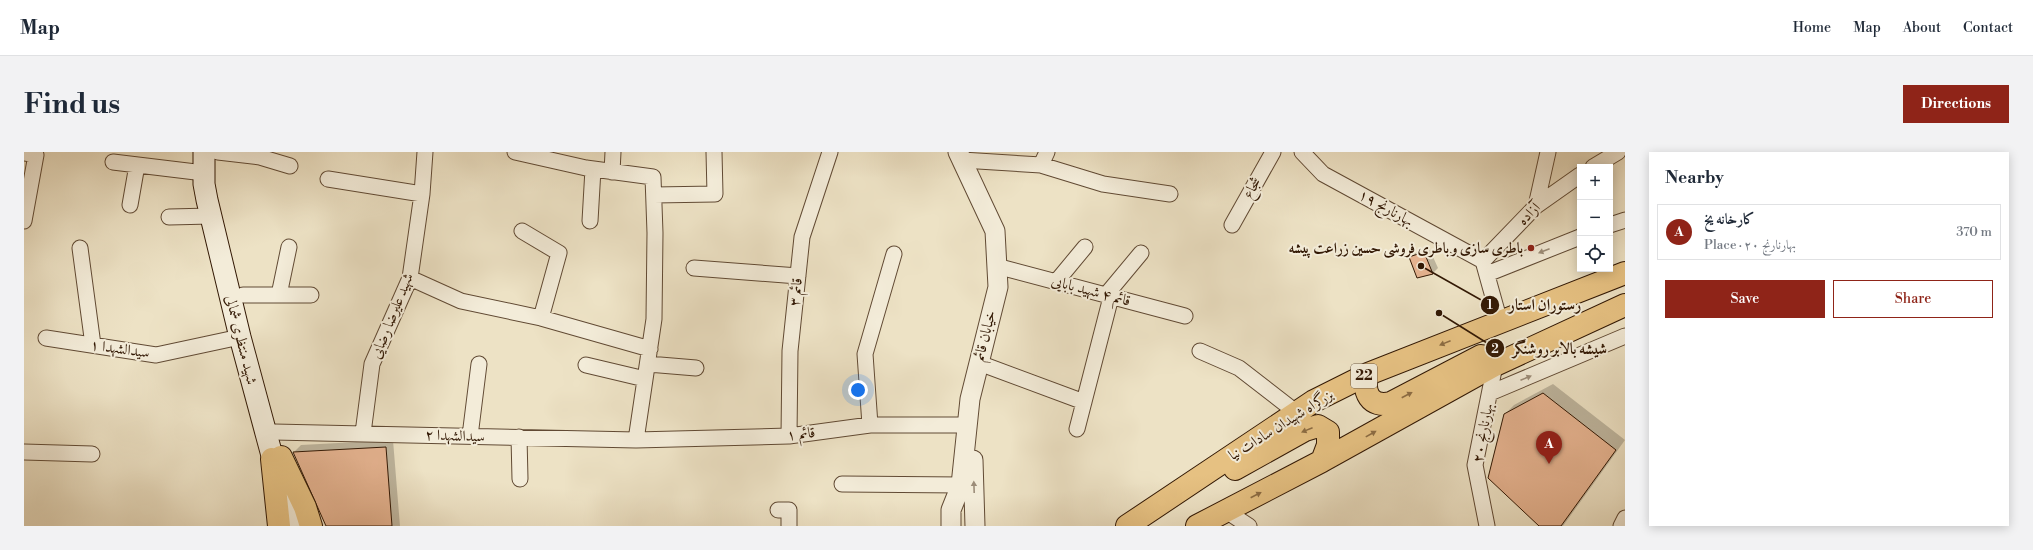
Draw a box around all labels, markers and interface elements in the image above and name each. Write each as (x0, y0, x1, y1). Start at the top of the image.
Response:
text: Map (20, 16, 60, 40)
text: Home (1793, 19, 1831, 37)
text: Map (1853, 19, 1881, 37)
text: About (1903, 19, 1941, 37)
text: Contact (1963, 19, 2013, 37)
button: Directions (1903, 85, 2009, 123)
text: Find us (24, 87, 120, 122)
map controls (1577, 164, 1613, 272)
button: + (1577, 164, 1613, 200)
text: Nearby (1665, 167, 1724, 189)
street label: شجاع (1238, 174, 1268, 204)
street label: بهارنارنج ۱۹ (1353, 185, 1417, 234)
street label: آزاده (1514, 197, 1546, 229)
button: − (1577, 200, 1613, 236)
text: کارخانه یخ (1704, 210, 1755, 229)
text: A (1674, 224, 1684, 240)
text: 370 m (1956, 224, 1992, 240)
button: locate (1577, 236, 1613, 272)
text: Place · بهارنارنج ۲۰ (1704, 237, 1796, 253)
place label: باطری سازی و باطری فروشی حسین زراعت پیشه (1288, 239, 1523, 259)
marker: باطری سازی و باطری فروشی حسین زراعت پیشه (1526, 243, 1536, 253)
one-way arrow (1537, 249, 1549, 255)
street label: شهید علیرضا رضایی (366, 270, 418, 362)
street label: قائم ۴ شهید بابایی (1049, 271, 1133, 314)
street label: قائم ۳ (785, 277, 810, 308)
button: Save (1665, 280, 1825, 318)
button: Share (1833, 280, 1993, 318)
callout: رستوران استار (1480, 291, 1589, 319)
street label: شهید منتظری شمالی (221, 293, 261, 387)
text: رستوران استار (1507, 295, 1582, 315)
text: 1 (1487, 298, 1493, 313)
street label: خیابان قائم (970, 309, 1003, 364)
callout: شیشه بالابر روشنگر (1485, 334, 1615, 362)
street label: سیدالشهدا ۱ (89, 335, 151, 363)
text: شیشه بالابر روشنگر (1511, 339, 1607, 359)
one-way arrow (1439, 341, 1451, 347)
text: 2 (1491, 342, 1499, 357)
road number: 22 (1351, 364, 1377, 388)
one-way arrow (1520, 374, 1532, 380)
your location (848, 380, 868, 400)
street label: بزرگراه شهیدان سادات نیا (1225, 384, 1337, 465)
one-way arrow (1401, 392, 1412, 398)
street label: بهارنارنج ۲۰ (1468, 402, 1502, 465)
street label: قائم ۱ (786, 423, 817, 448)
street label: سیدالشهدا ۲ (425, 425, 485, 447)
one-way arrow (1301, 427, 1312, 433)
one-way arrow (1365, 430, 1377, 437)
pin: A (1536, 431, 1562, 464)
one-way arrow (971, 480, 977, 493)
one-way arrow (1251, 492, 1262, 498)

